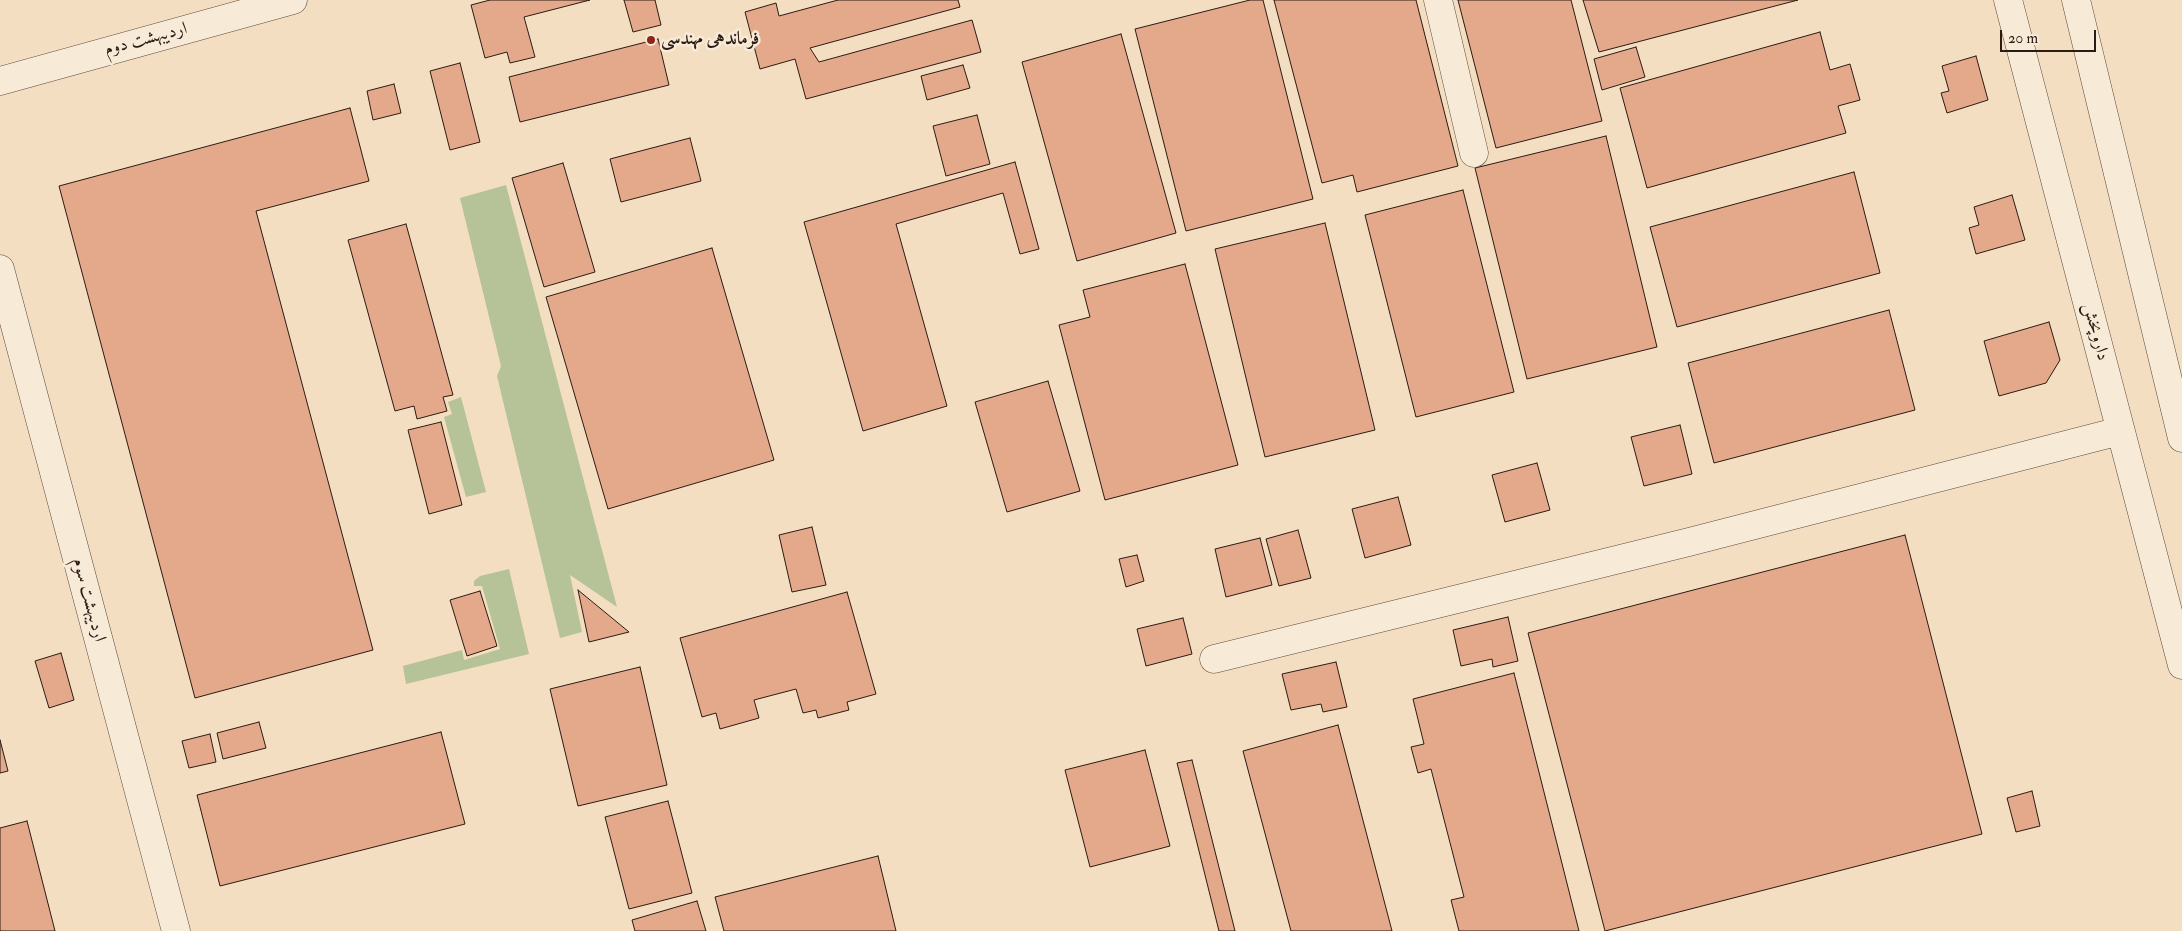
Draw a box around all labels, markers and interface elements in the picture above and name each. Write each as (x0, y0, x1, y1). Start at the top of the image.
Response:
street label: اردیبهشت دوم (102, 19, 190, 61)
scale bar (2002, 20, 2098, 52)
place label: فرماندهی مهندسی (661, 29, 759, 51)
text: 20 m (2008, 29, 2038, 48)
marker: فرماندهی مهندسی (645, 34, 657, 46)
street label: داروپخش (2077, 301, 2113, 363)
street label: اردیبهشت سوم (66, 556, 110, 644)

